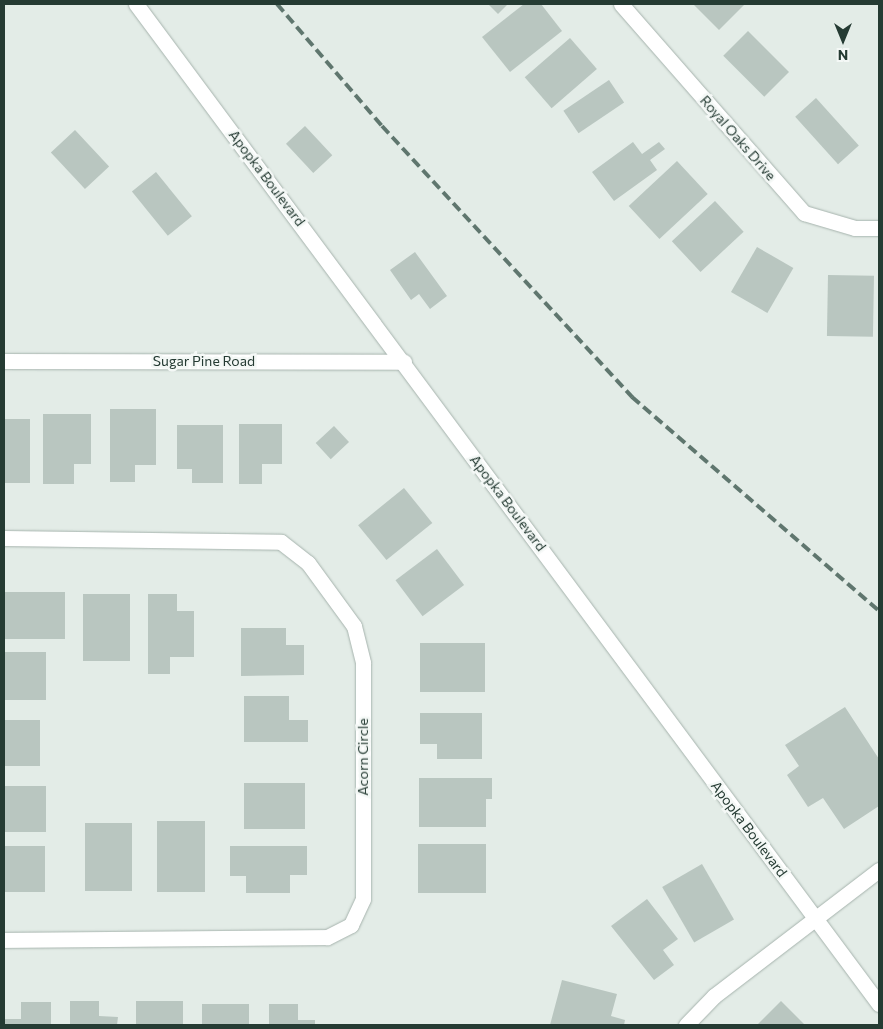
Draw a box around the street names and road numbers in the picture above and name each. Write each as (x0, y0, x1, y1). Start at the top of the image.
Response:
street label: Royal Oaks Drive (697, 92, 779, 184)
street label: Apopka Boulevard (225, 127, 309, 229)
street label: Sugar Pine Road (153, 353, 255, 369)
street label: Apopka Boulevard (466, 452, 550, 554)
street label: Acorn Circle (355, 718, 371, 796)
street label: Apopka Boulevard (707, 778, 791, 880)

